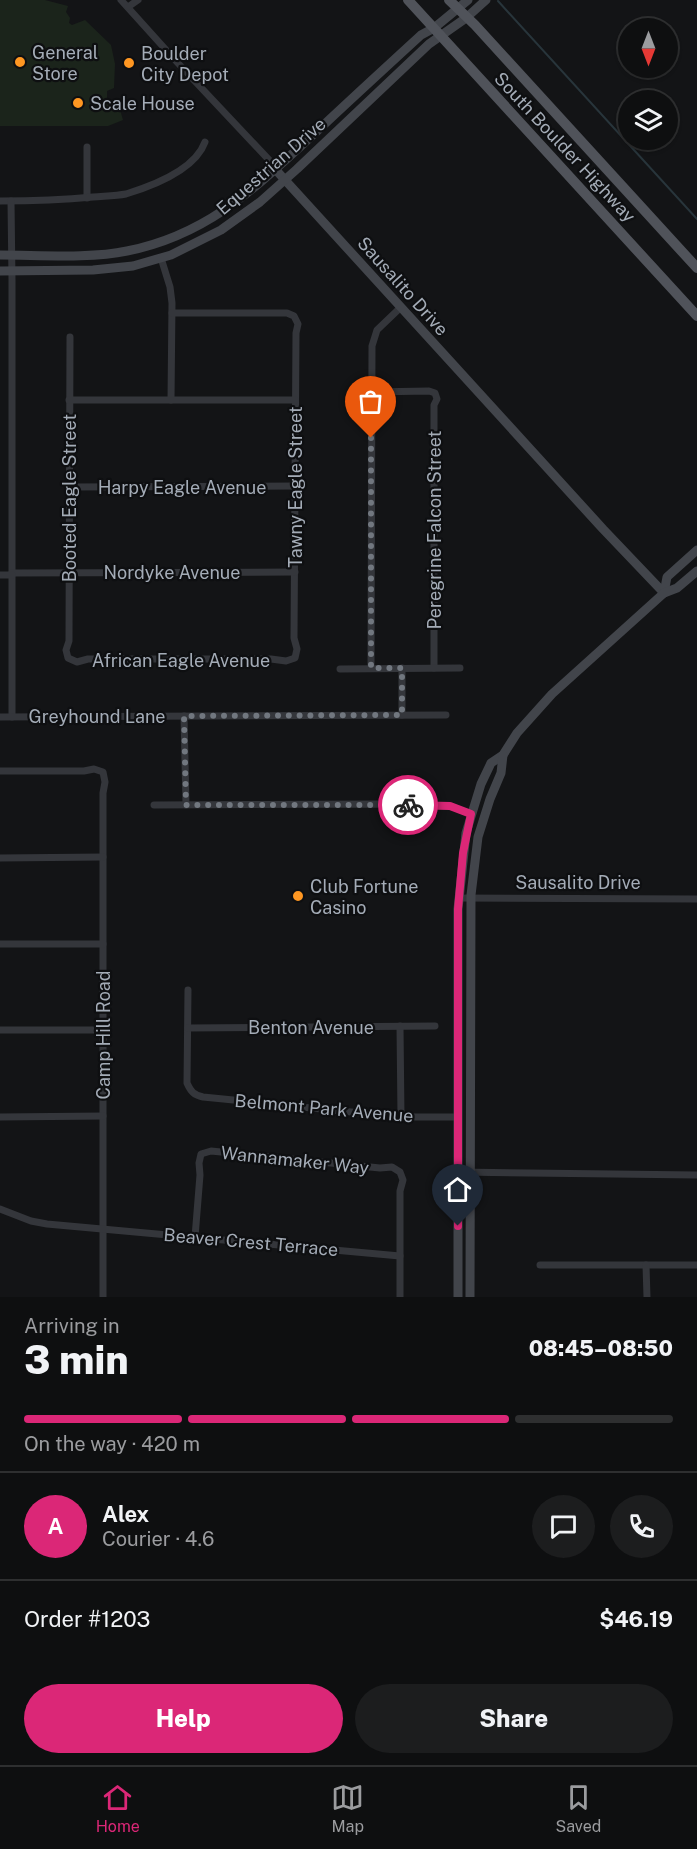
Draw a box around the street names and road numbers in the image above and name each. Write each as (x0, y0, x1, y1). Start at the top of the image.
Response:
street label: South Boulder Highway (490, 68, 640, 227)
street label: Equestrian Drive (212, 113, 330, 219)
street label: Sausalito Drive (353, 232, 453, 340)
street label: Tawny Eagle Street (285, 406, 306, 568)
street label: Booted Eagle Street (59, 414, 80, 582)
street label: Peregrine Falcon Street (424, 431, 445, 629)
street label: Harpy Eagle Avenue (98, 477, 266, 498)
street label: Nordyke Avenue (104, 562, 240, 583)
street label: African Eagle Avenue (92, 650, 270, 671)
street label: Greyhound Lane (28, 706, 166, 727)
street label: Sausalito Drive (515, 872, 641, 893)
street label: Camp Hill Road (93, 971, 114, 1099)
street label: Benton Avenue (248, 1017, 374, 1038)
street label: Belmont Park Avenue (234, 1090, 414, 1126)
street label: Wannamaker Way (220, 1142, 371, 1178)
street label: Beaver Crest Terrace (163, 1224, 339, 1260)

